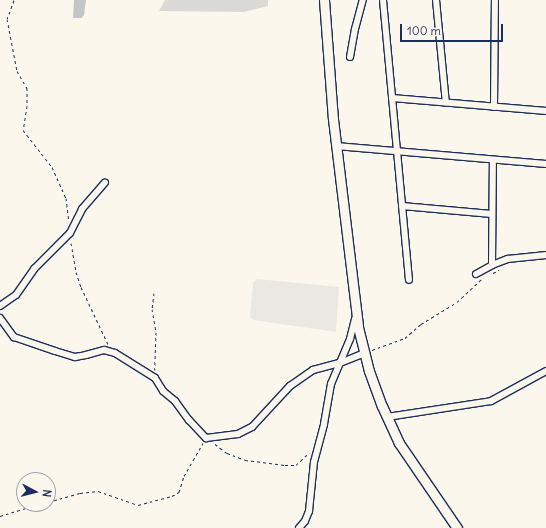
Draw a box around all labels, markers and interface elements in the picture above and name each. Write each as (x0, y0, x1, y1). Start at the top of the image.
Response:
scale bar (402, 16, 505, 42)
text: 100 m (407, 23, 441, 38)
north arrow (16, 472, 56, 512)
text: N (40, 489, 54, 498)

